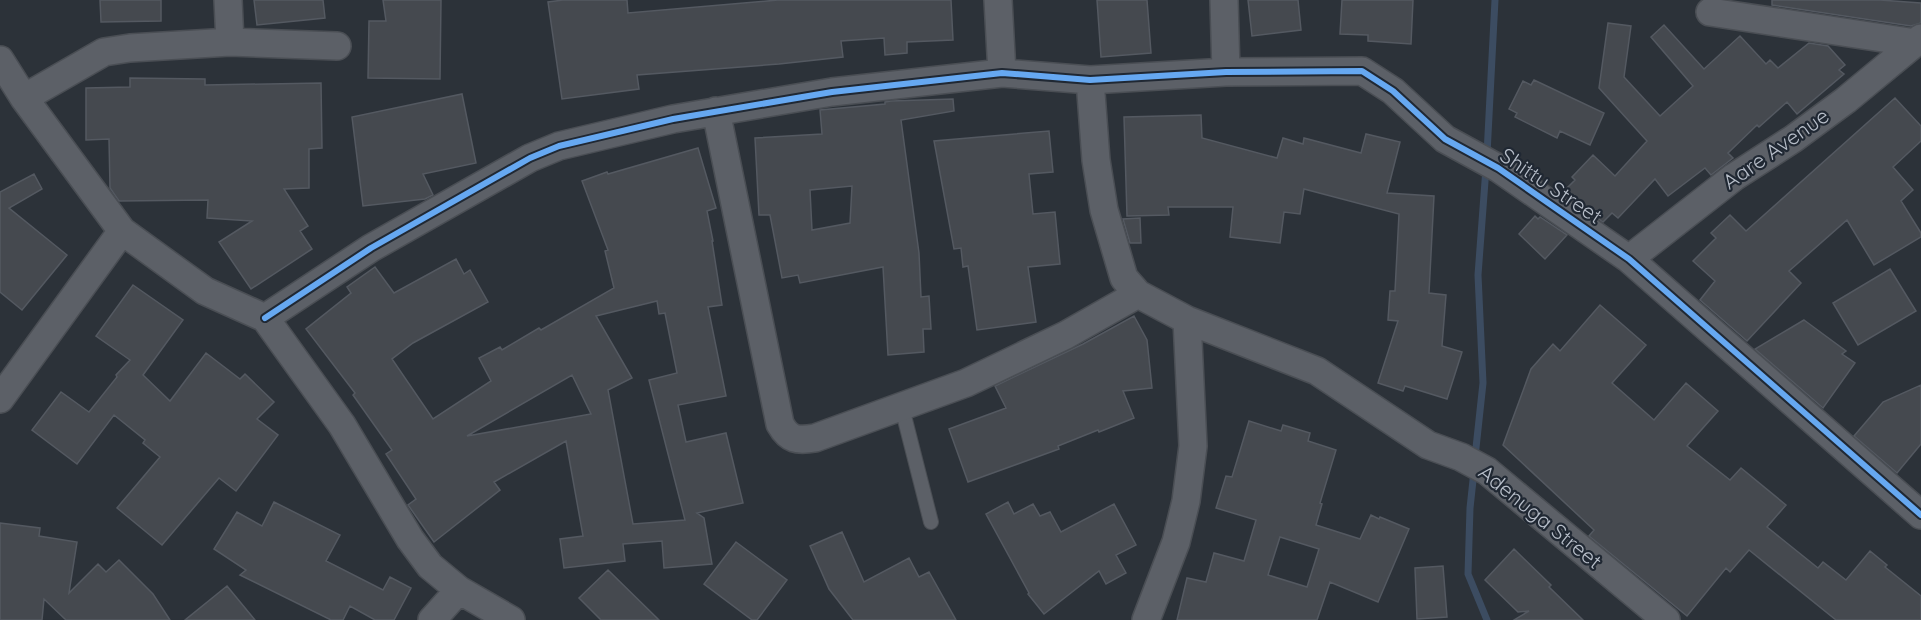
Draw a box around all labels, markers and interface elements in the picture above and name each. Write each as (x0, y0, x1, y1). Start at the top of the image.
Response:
street label: Aare Avenue (1717, 102, 1834, 194)
street label: Shittu Street (1496, 142, 1608, 229)
street label: Adenuga Street (1474, 459, 1607, 574)

